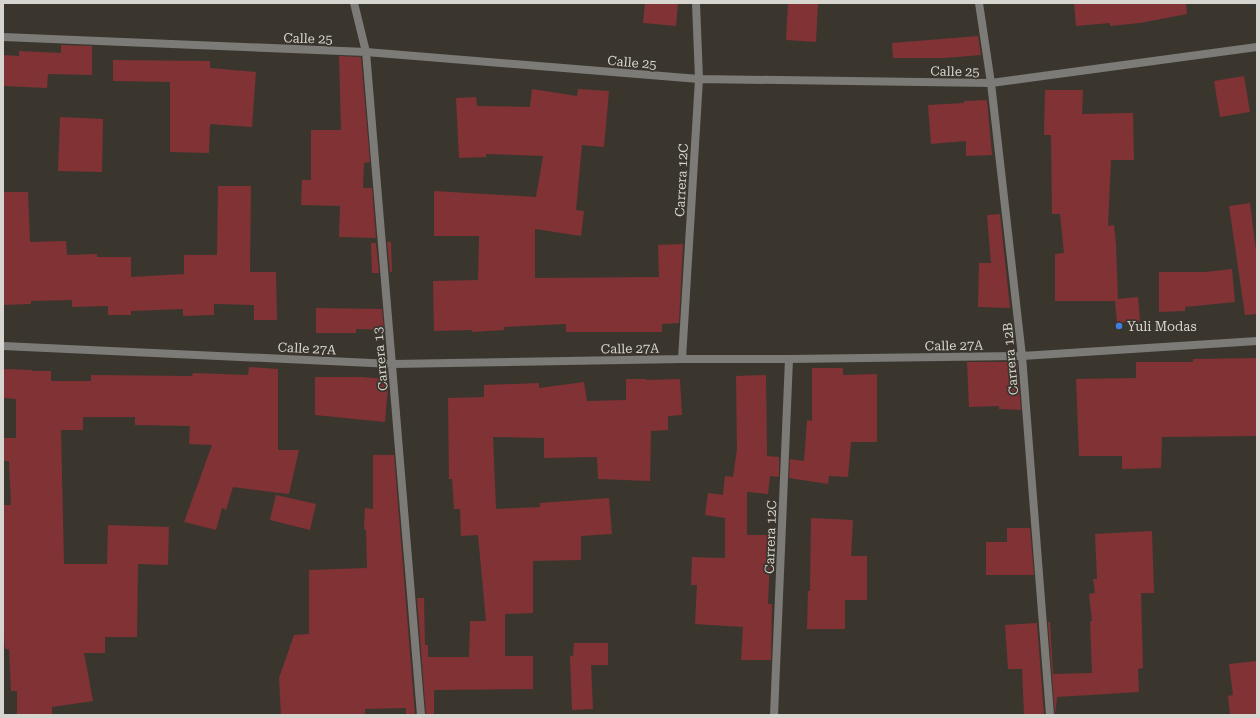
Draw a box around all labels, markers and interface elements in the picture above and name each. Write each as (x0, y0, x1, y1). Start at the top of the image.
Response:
street label: Calle 25 (283, 30, 333, 47)
street label: Calle 25 (607, 53, 657, 72)
street label: Calle 25 (930, 64, 980, 79)
street label: Carrera 12C (672, 143, 691, 217)
place label: Yuli Modas (1127, 319, 1197, 334)
marker: Yuli Modas (1114, 321, 1124, 331)
street label: Carrera 12B (1000, 322, 1021, 396)
street label: Carrera 13 (370, 326, 391, 392)
street label: Calle 27A (925, 337, 983, 354)
street label: Calle 27A (277, 339, 337, 358)
street label: Calle 27A (601, 340, 659, 357)
street label: Carrera 12C (762, 500, 779, 574)

